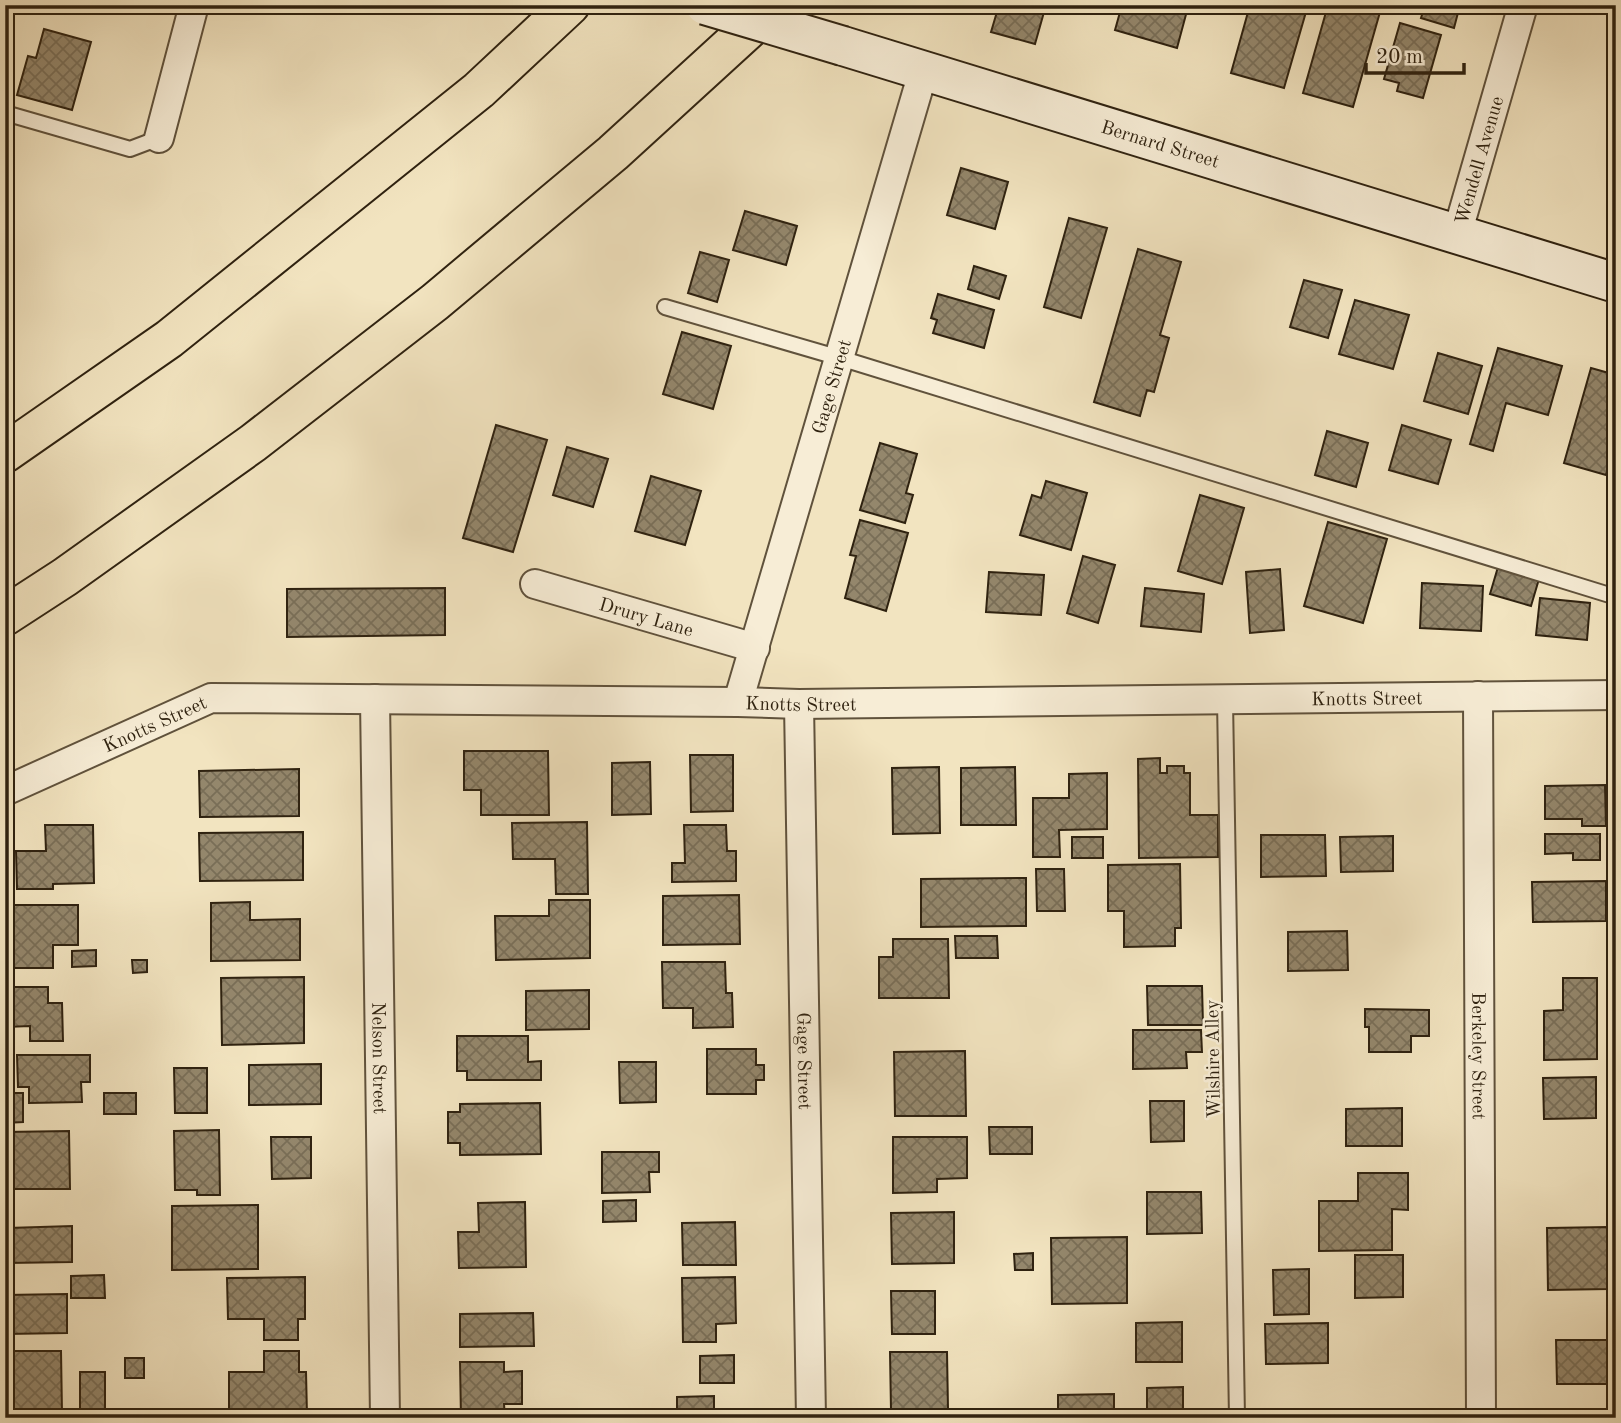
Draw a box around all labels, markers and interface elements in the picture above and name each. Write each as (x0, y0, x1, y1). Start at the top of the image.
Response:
scale bar (1366, 32, 1464, 76)
text: 20 m (1376, 47, 1423, 68)
street label: Wendell Avenue (1453, 95, 1508, 227)
street label: Bernard Street (1098, 119, 1221, 173)
street label: Gage Street (810, 337, 856, 437)
street label: Drury Lane (596, 596, 695, 641)
street label: Knotts Street (1311, 690, 1423, 710)
street label: Knotts Street (101, 694, 210, 757)
street label: Knotts Street (745, 695, 857, 716)
street label: Berkeley Street (1467, 992, 1487, 1120)
street label: Wilshire Alley (1204, 999, 1225, 1119)
street label: Nelson Street (367, 1002, 388, 1114)
street label: Gage Street (792, 1012, 813, 1110)

